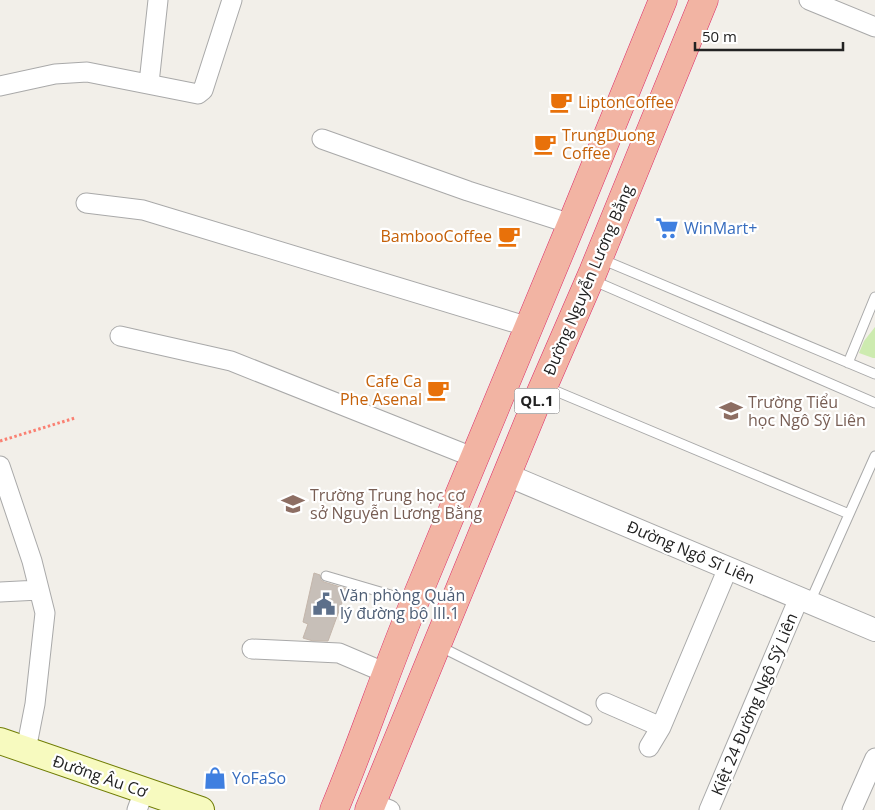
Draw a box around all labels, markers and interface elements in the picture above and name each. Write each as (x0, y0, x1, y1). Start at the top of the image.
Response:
scale bar (695, 20, 842, 52)
text: 50 m (702, 26, 737, 46)
cafe icon: LiptonCoffee (548, 89, 574, 115)
place label: LiptonCoffee (578, 91, 674, 113)
place label: TrungDuong Coffee (562, 124, 656, 164)
cafe icon: TrungDuong Coffee (532, 131, 558, 157)
street label: Đường Nguyễn Lương Bằng (538, 181, 638, 379)
supermarket icon: WinMart+ (654, 215, 680, 241)
place label: WinMart+ (684, 217, 757, 239)
cafe icon: BambooCoffee (496, 223, 522, 249)
place label: BambooCoffee (380, 225, 492, 247)
place label: Cafe Ca Phe Asenal (340, 370, 422, 410)
cafe icon: Cafe Ca Phe Asenal (425, 377, 451, 403)
road number: QL.1 (514, 388, 560, 414)
place label: Trường Tiểu học Ngô Sỹ Liên (748, 391, 866, 431)
school or university icon: Trường Tiểu học Ngô Sỹ Liên (718, 398, 744, 424)
place label: Trường Trung học cơ sở Nguyễn Lương Bằng (310, 484, 482, 524)
school or university icon: Trường Trung học cơ sở Nguyễn Lương Bằng (280, 491, 306, 517)
street label: Đường Ngô Sĩ Liên (624, 515, 758, 589)
place label: Văn phòng Quản lý đường bộ III.1 (340, 584, 465, 624)
public building icon: Văn phòng Quản lý đường bộ III.1 (311, 591, 337, 617)
street label: Kiệt 24 Đường Ngô Sỹ Liên (706, 609, 802, 799)
street label: Đường Âu Cơ (50, 750, 151, 803)
shop icon: YoFaSo (202, 765, 228, 791)
place label: YoFaSo (232, 767, 286, 789)

